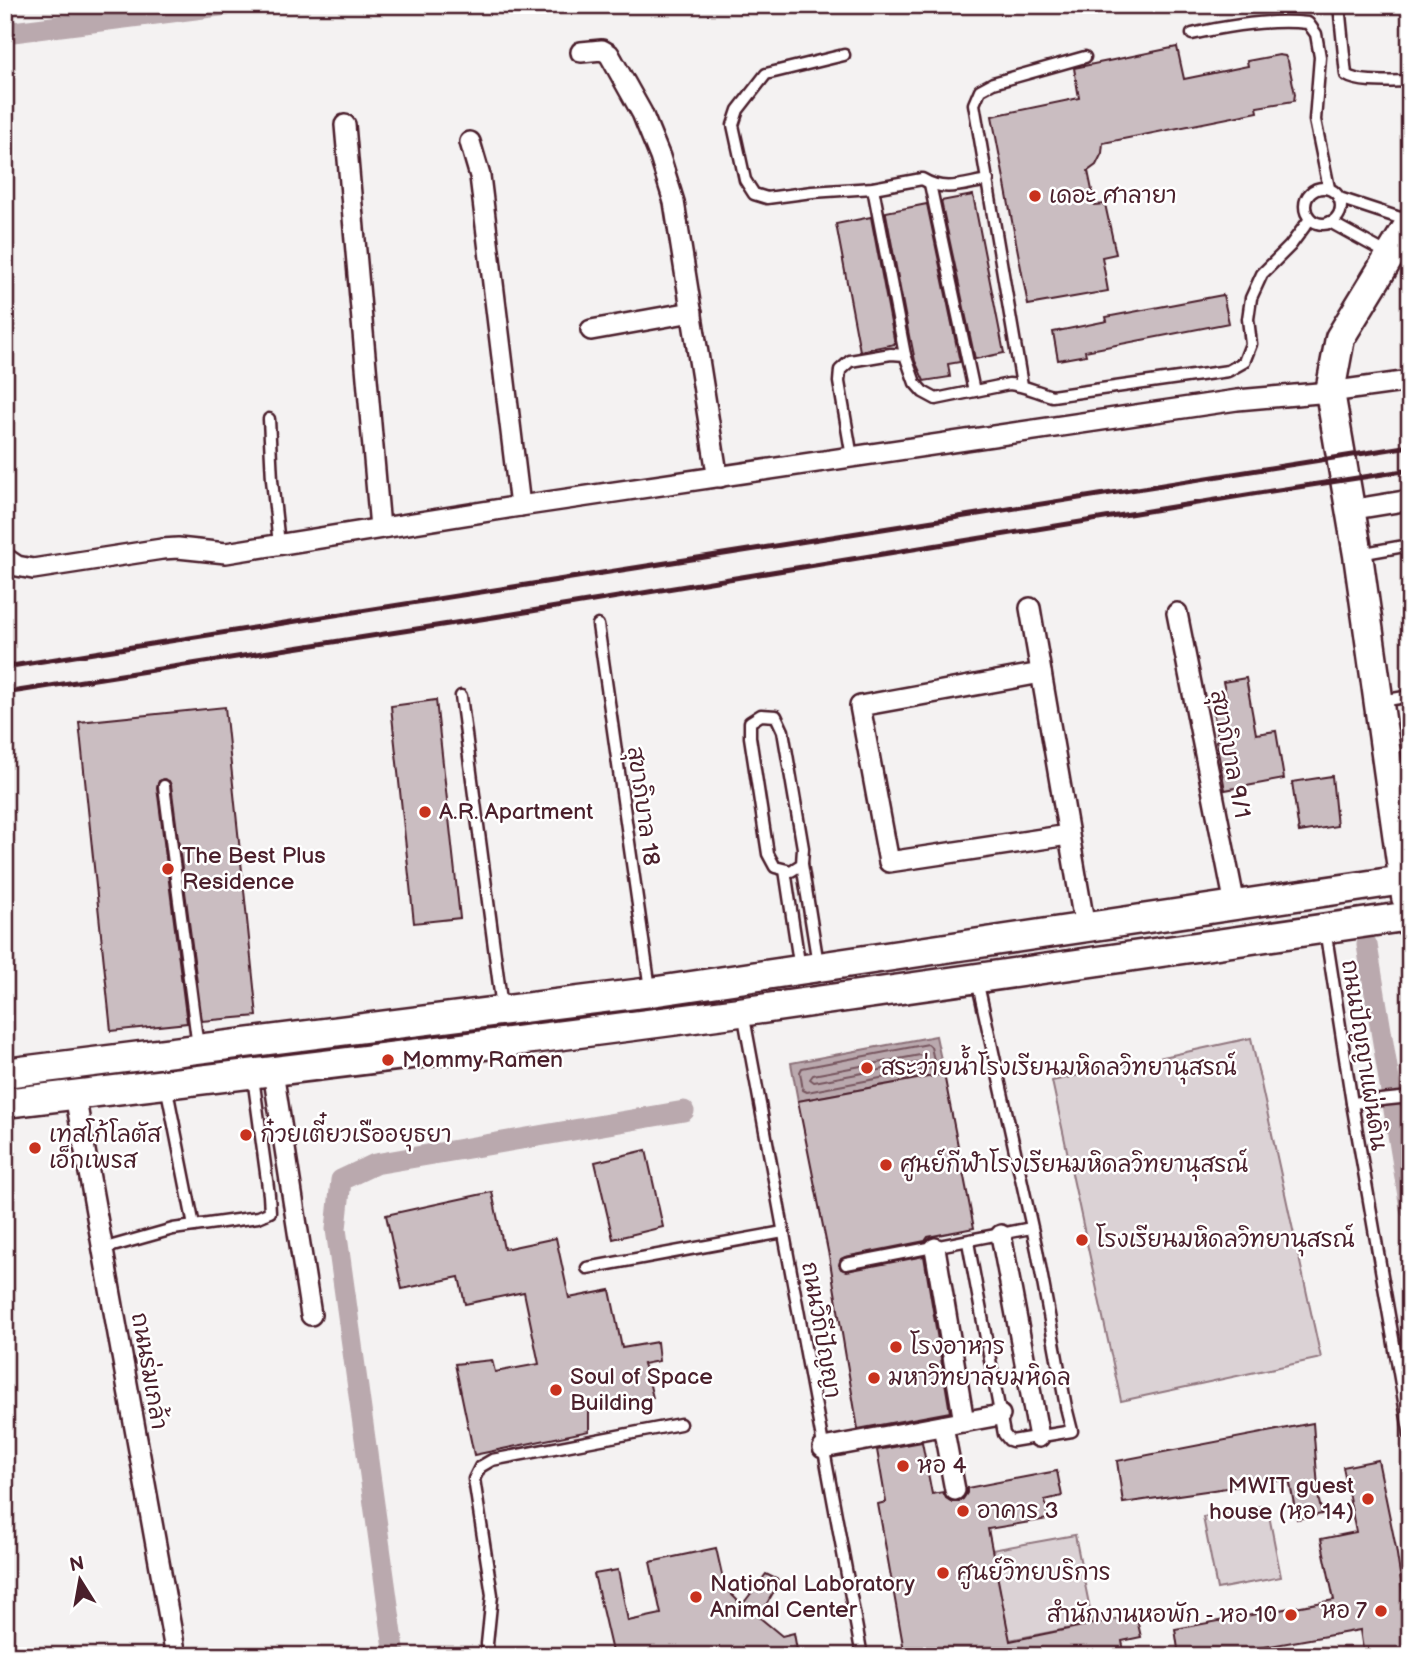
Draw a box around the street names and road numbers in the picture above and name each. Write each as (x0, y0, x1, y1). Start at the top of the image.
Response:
street label: สุขาภิบาล 9/1 (1201, 687, 1257, 821)
street label: สุขาภิบาล 18 (618, 744, 666, 868)
street label: ถนนปัญญาแผ่นดิน (1335, 957, 1395, 1152)
street label: ถนนวิถีปัญญา (795, 1259, 849, 1400)
street label: ถนนร่มเกล้า (125, 1310, 175, 1432)

